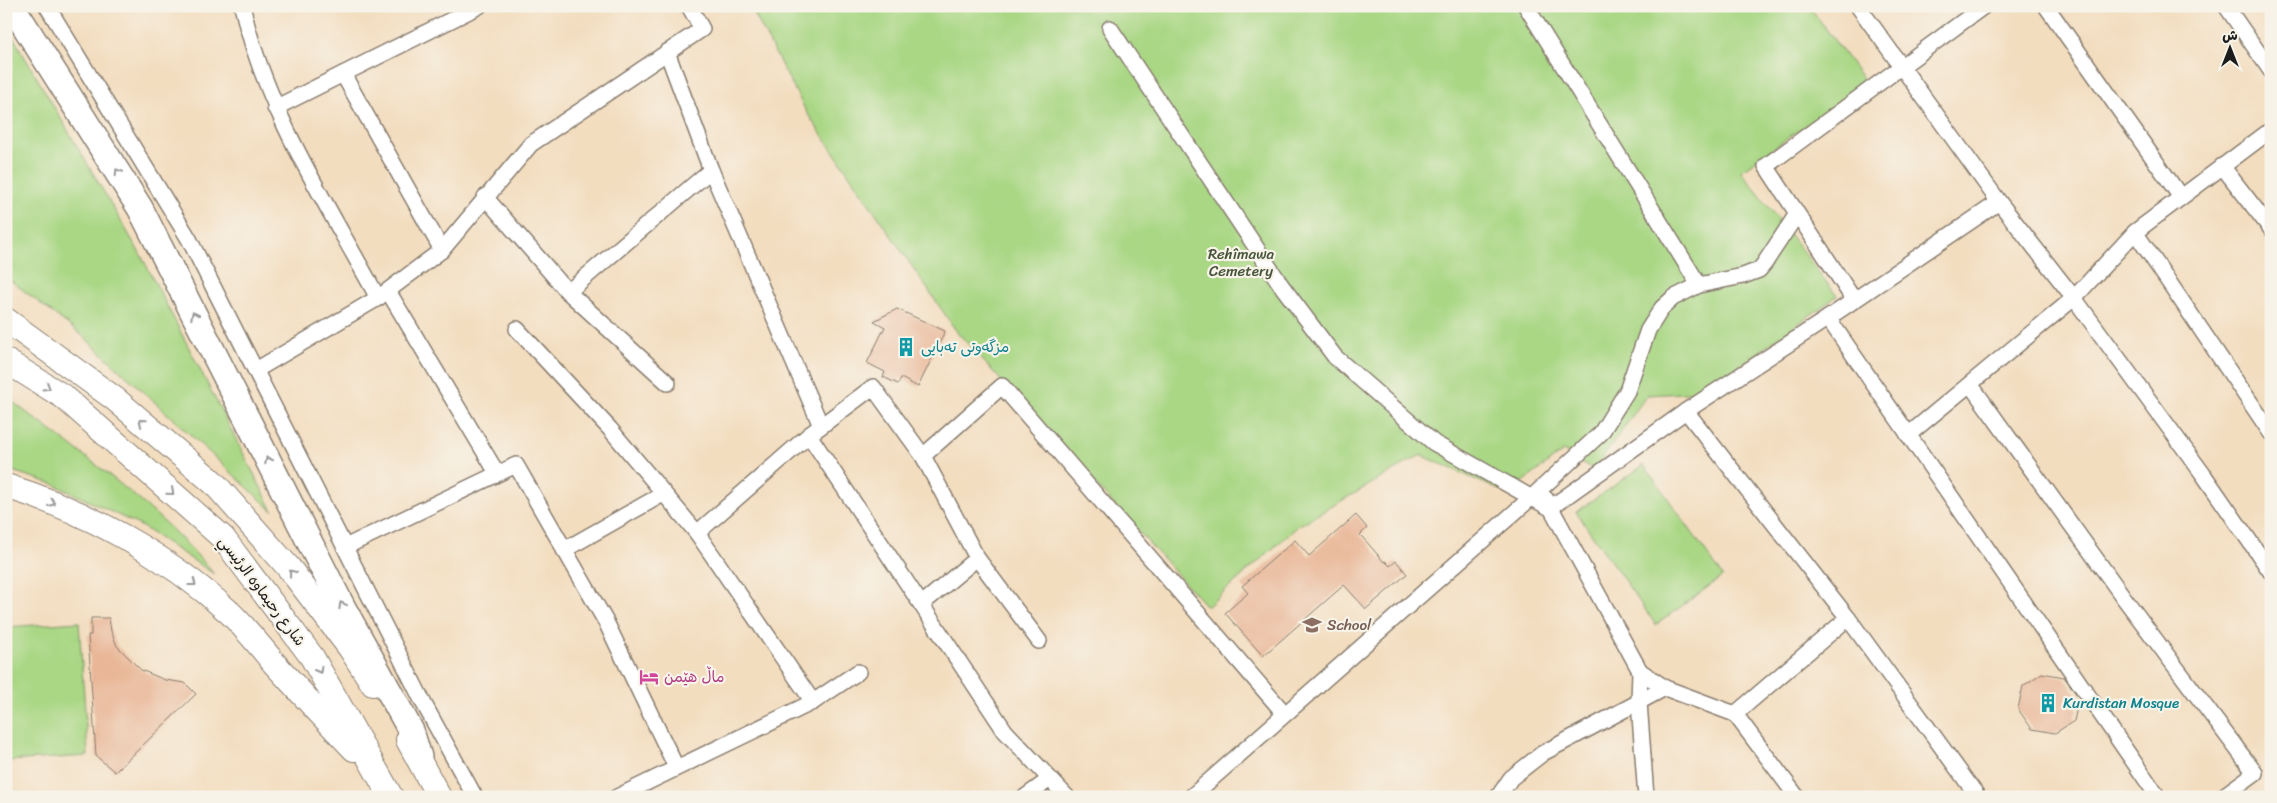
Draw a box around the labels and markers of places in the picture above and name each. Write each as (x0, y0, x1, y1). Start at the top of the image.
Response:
place label: مزگەوتی تەبایی (921, 334, 1009, 360)
building icon: مزگەوتی تەبایی (895, 336, 917, 358)
place label: School (1327, 612, 1372, 638)
school or university icon: School (1301, 614, 1323, 636)
place label: ماڵ هێمن (664, 664, 724, 690)
hotel icon: ماڵ هێمن (638, 666, 660, 688)
place label: Kurdistan Mosque (2063, 690, 2179, 716)
building icon: Kurdistan Mosque (2037, 692, 2059, 714)

